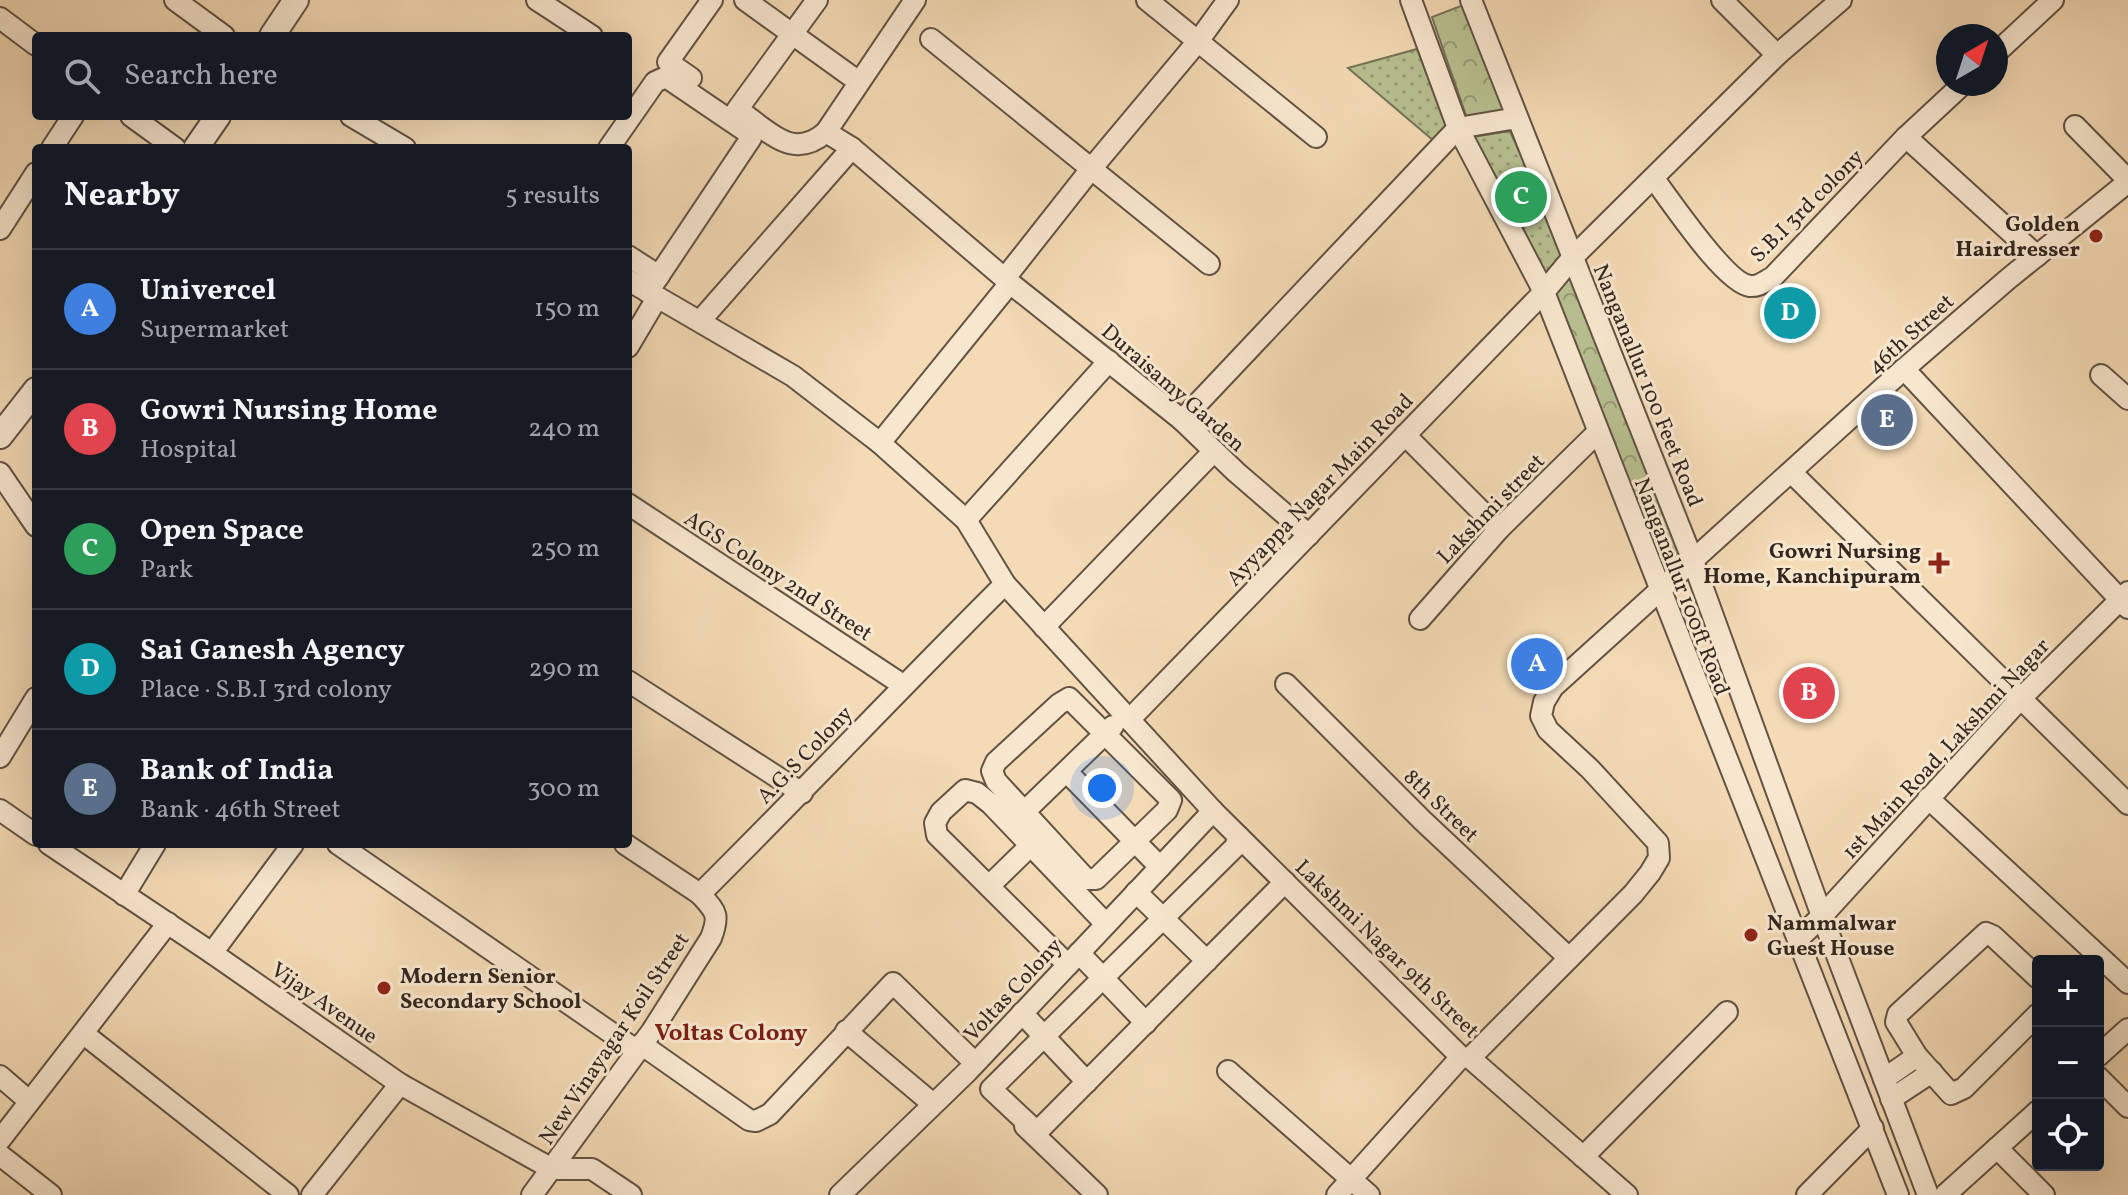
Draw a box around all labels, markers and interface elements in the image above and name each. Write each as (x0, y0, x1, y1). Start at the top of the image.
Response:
north arrow (1936, 24, 2008, 96)
search box (32, 32, 632, 120)
icon: search (60, 54, 104, 98)
text: Search here (124, 55, 278, 97)
street label: S.B.I 3rd colony (1744, 143, 1872, 271)
pin: C (1495, 167, 1547, 227)
text: Nearby (64, 173, 180, 220)
text: 5 results (505, 178, 600, 214)
place label: Golden Hairdresser (1956, 210, 2081, 266)
marker: Golden Hairdresser (2087, 227, 2105, 245)
street label: Nanganallur 100 Feet Road (1584, 260, 1710, 512)
text: Univercel (140, 270, 276, 312)
pin: D (1764, 283, 1816, 343)
street label: 46th Street (1862, 287, 1962, 382)
text: A (81, 291, 99, 327)
text: 150 m (534, 291, 600, 327)
text: Supermarket (140, 312, 289, 348)
street label: Duraisamy Garden (1093, 317, 1251, 460)
street label: Ayyappa Nagar Main Road (1220, 387, 1422, 594)
text: Gowri Nursing Home (140, 390, 438, 432)
pin: E (1861, 390, 1913, 450)
text: B (81, 411, 99, 447)
text: 240 m (528, 411, 600, 447)
text: Hospital (140, 432, 237, 468)
street label: Lakshmi street (1431, 447, 1553, 572)
street label: Nanganallur 100ft Road (1625, 474, 1736, 700)
street label: AGS Colony 2nd Street (677, 504, 878, 650)
text: Open Space (140, 510, 304, 552)
text: C (82, 531, 98, 567)
text: 250 m (530, 531, 600, 567)
place label: Gowri Nursing Home, Kanchipuram (1703, 537, 1921, 593)
text: Park (140, 552, 193, 588)
marker: Gowri Nursing Home, Kanchipuram (1928, 552, 1950, 574)
text: Sai Ganesh Agency (140, 630, 405, 672)
street label: 1st Main Road, Lakshmi Nagar (1836, 632, 2058, 867)
pin: A (1511, 634, 1563, 694)
text: D (80, 651, 100, 687)
text: 290 m (528, 651, 600, 687)
pin: B (1783, 663, 1835, 723)
text: Place · S.B.I 3rd colony (140, 672, 392, 708)
street label: A.G.S Colony (751, 699, 861, 812)
text: Bank of India (140, 750, 334, 792)
street label: 8th Street (1396, 763, 1485, 851)
your location (1082, 768, 1122, 808)
text: E (82, 771, 98, 807)
text: 300 m (527, 771, 600, 807)
text: Bank · 46th Street (140, 792, 341, 828)
street label: Lakshmi Nagar 9th Street (1287, 853, 1486, 1046)
place label: Nammalwar Guest House (1767, 909, 1897, 965)
marker: Nammalwar Guest House (1742, 926, 1760, 944)
street label: New Vinayagar Koil Street (532, 927, 698, 1152)
street label: Voltas Colony (958, 932, 1070, 1049)
map controls (2032, 955, 2104, 1171)
button: + (2032, 955, 2104, 1027)
street label: Vijay Avenue (264, 956, 383, 1052)
place label: Modern Senior Secondary School (400, 962, 582, 1018)
marker: Modern Senior Secondary School (375, 979, 393, 997)
district label: Voltas Colony (654, 1017, 808, 1051)
button: − (2032, 1027, 2104, 1099)
button: locate (2032, 1099, 2104, 1171)

